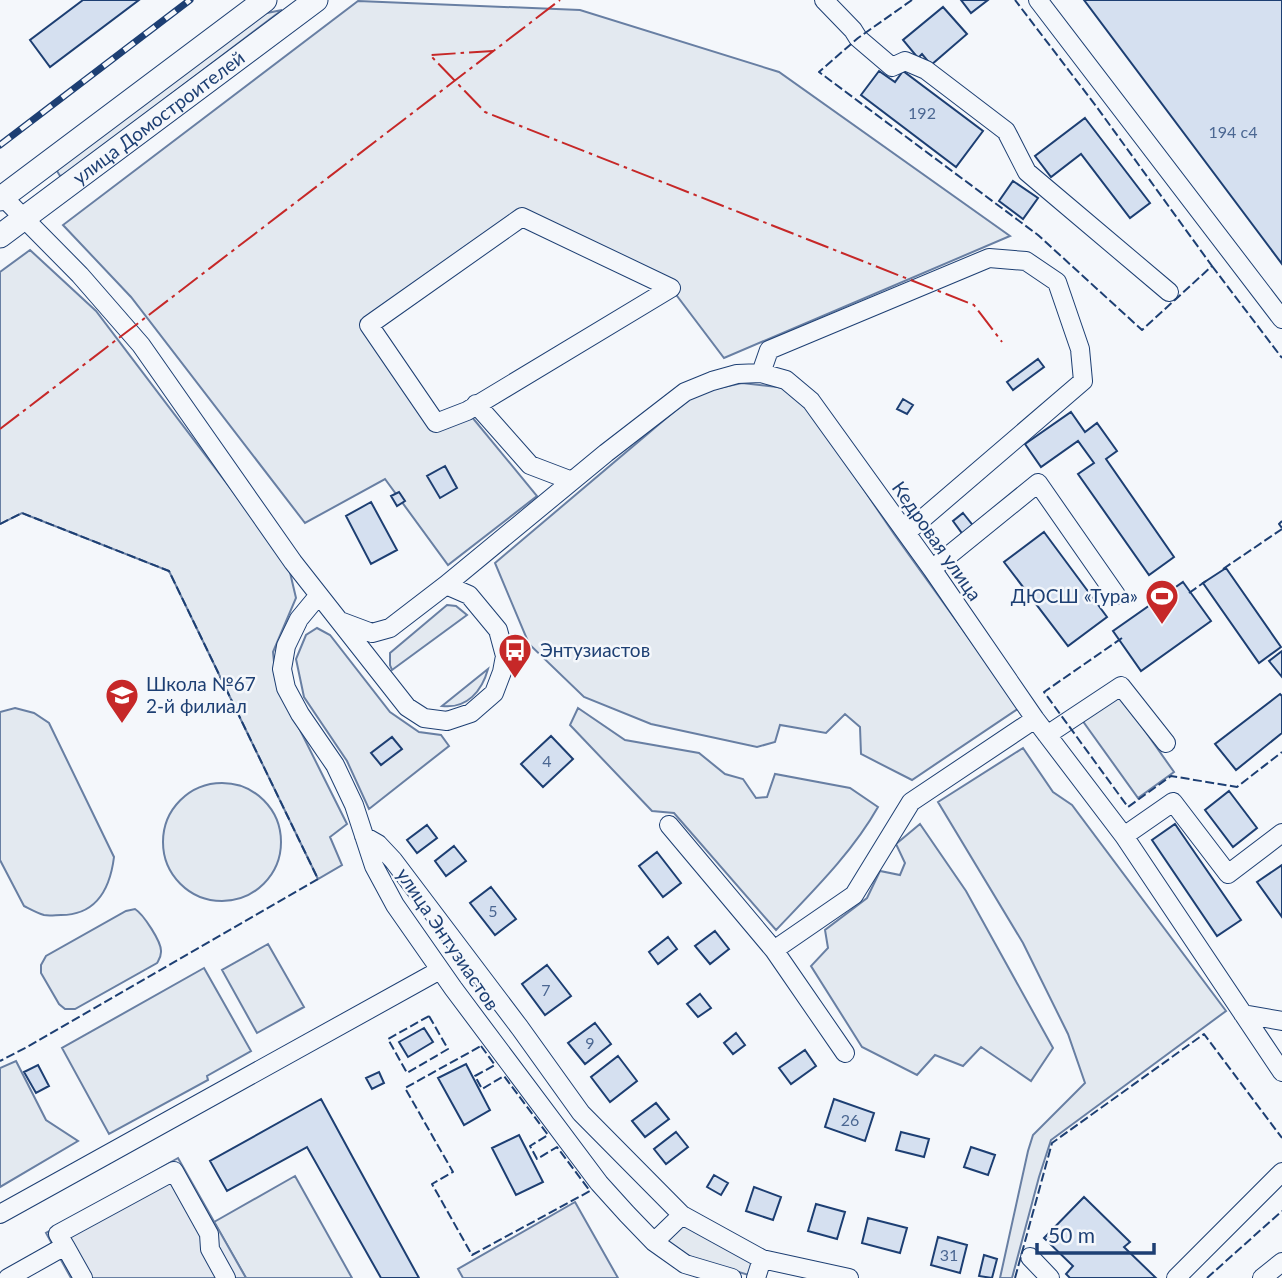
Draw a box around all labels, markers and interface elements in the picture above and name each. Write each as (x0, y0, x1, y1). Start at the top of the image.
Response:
street label: улица Домостроителей (68, 46, 249, 189)
house number: 192 (908, 103, 936, 122)
house number: 194 с4 (1209, 122, 1257, 141)
street label: Кедровая улица (888, 477, 987, 605)
sports icon: ДЮСШ «Тура» (1143, 577, 1181, 626)
place label: ДЮСШ «Тура» (1011, 584, 1138, 607)
bus stop icon: Энтузиастов (496, 631, 534, 680)
place label: Энтузиастов (540, 638, 650, 661)
place label: Школа №67 2-й филиал (146, 672, 256, 717)
school or university icon: Школа №67 2-й филиал (103, 676, 141, 725)
house number: 4 (542, 751, 552, 770)
street label: улица Энтузиастов (392, 863, 505, 1014)
house number: 5 (488, 901, 498, 920)
house number: 7 (541, 980, 551, 999)
house number: 9 (585, 1033, 595, 1052)
house number: 26 (841, 1110, 859, 1129)
scale bar (1037, 1212, 1154, 1256)
text: 50 m (1048, 1222, 1095, 1247)
house number: 31 (940, 1245, 958, 1264)

